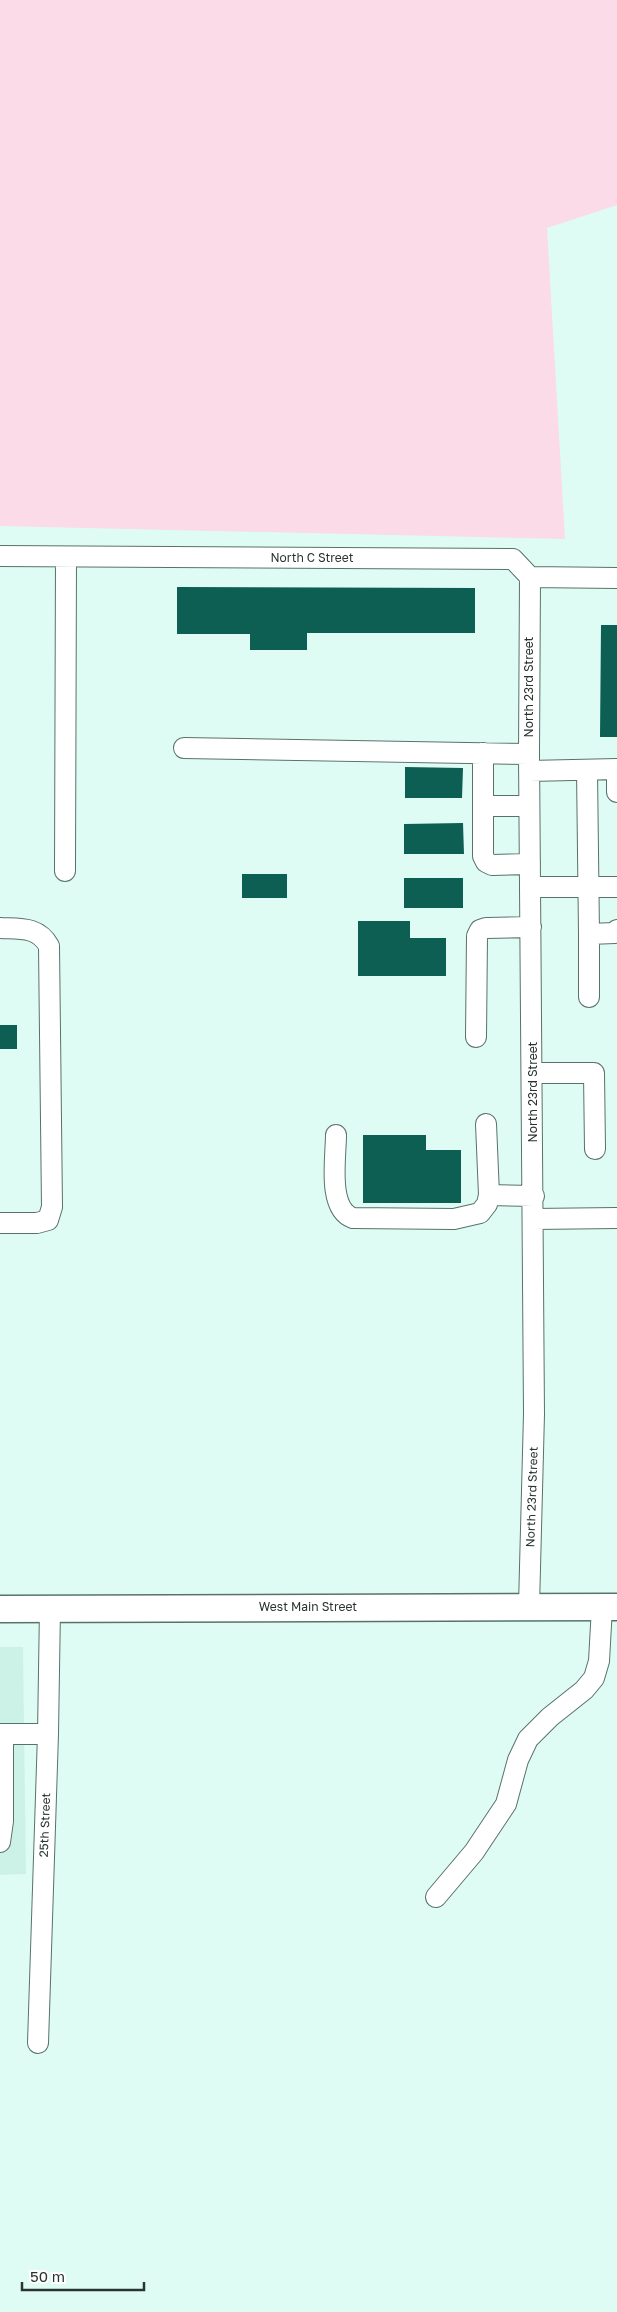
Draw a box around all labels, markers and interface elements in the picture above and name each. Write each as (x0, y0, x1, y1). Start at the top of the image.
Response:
street label: North C Street (270, 550, 354, 565)
street label: North 23rd Street (521, 636, 536, 737)
street label: North 23rd Street (525, 1041, 540, 1142)
street label: North 23rd Street (522, 1446, 541, 1548)
street label: West Main Street (259, 1599, 357, 1614)
street label: 25th Street (36, 1792, 53, 1858)
scale bar (22, 2260, 145, 2292)
text: 50 m (30, 2267, 65, 2285)

